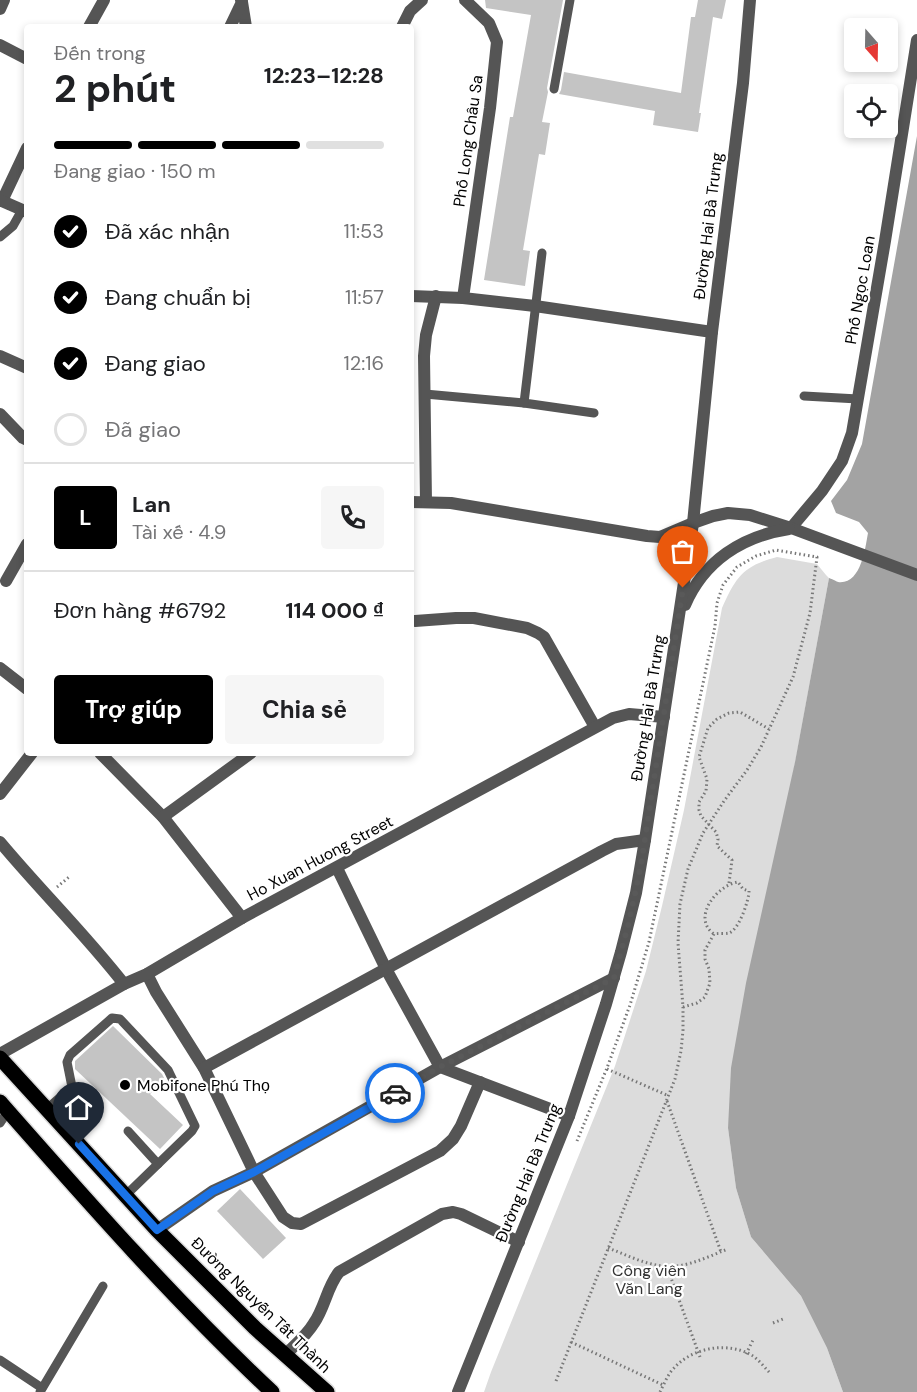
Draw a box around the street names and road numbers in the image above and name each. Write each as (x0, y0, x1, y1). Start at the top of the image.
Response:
street label: Phố Long Châu Sa (448, 74, 488, 208)
street label: Đường Hai Bà Trưng (689, 151, 727, 301)
street label: Phố Ngọc Loan (840, 234, 880, 346)
street label: Đường Hai Bà Trưng (626, 633, 670, 783)
street label: Ho Xuan Huong Street (243, 811, 397, 905)
street label: Đường Hai Bà Trưng (491, 1100, 565, 1246)
street label: Đường Nguyễn Tất Thành (187, 1233, 335, 1377)

